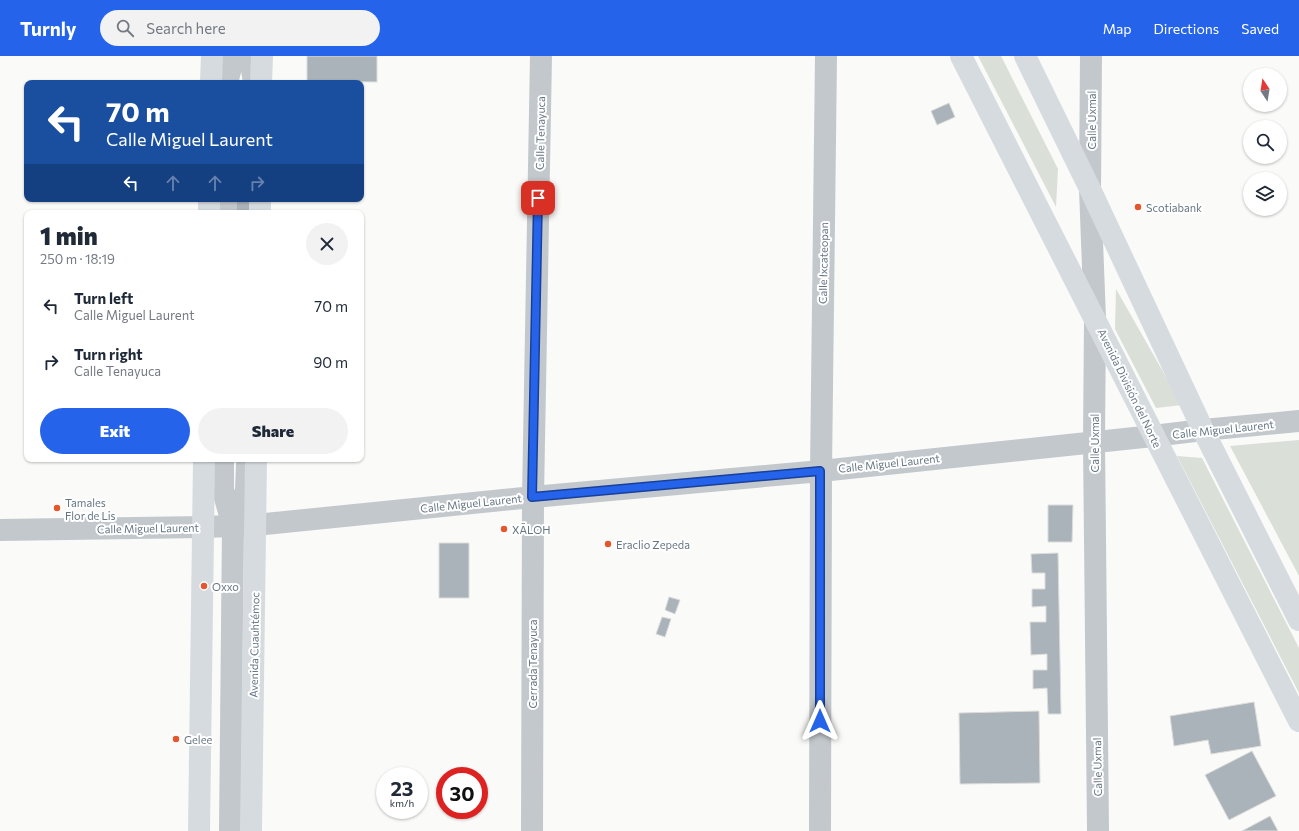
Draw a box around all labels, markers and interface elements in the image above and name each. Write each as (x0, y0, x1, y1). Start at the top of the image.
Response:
search box (100, 10, 380, 46)
text: Turnly (20, 17, 76, 40)
icon: search (114, 17, 136, 39)
text: Search here (146, 19, 226, 37)
text: Map (1103, 20, 1132, 37)
text: Directions (1154, 20, 1219, 37)
text: Saved (1241, 20, 1279, 37)
north arrow (1243, 68, 1287, 112)
map controls (1243, 68, 1287, 216)
street label: Calle Uxmal (1085, 91, 1098, 149)
text: 70 m (106, 94, 170, 128)
icon: left (40, 96, 92, 148)
street label: Calle Tenayuca (533, 96, 547, 170)
button: search (1243, 120, 1287, 164)
text: Calle Miguel Laurent (106, 128, 273, 150)
icon: left (120, 172, 142, 194)
icon: ahead (162, 172, 184, 194)
icon: ahead (204, 172, 226, 194)
icon: right (246, 172, 268, 194)
button: layers (1243, 172, 1287, 216)
pin (521, 181, 555, 215)
icon: arrive (527, 187, 549, 209)
place label: Scotiabank (1146, 201, 1202, 214)
marker: Scotiabank (1133, 202, 1143, 212)
text: 1 min (40, 221, 98, 250)
street label: Calle Ixcateopan (816, 222, 830, 304)
button: close (306, 223, 348, 265)
text: 250 m · 18:19 (40, 251, 115, 267)
text: Turn left (74, 289, 133, 307)
icon: left (40, 295, 62, 317)
text: 70 m (314, 297, 348, 315)
text: Calle Miguel Laurent (74, 307, 195, 323)
street label: Avenida División del Norte (1096, 326, 1165, 450)
text: Turn right (74, 345, 143, 363)
icon: right (40, 351, 62, 373)
text: 90 m (313, 353, 348, 371)
text: Calle Tenayuca (74, 363, 161, 379)
button: Exit (40, 408, 190, 454)
button: Share (198, 408, 348, 454)
street label: Calle Uxmal (1088, 414, 1101, 472)
street label: Calle Miguel Laurent (1172, 417, 1275, 441)
street label: Calle Miguel Laurent (838, 451, 941, 475)
street label: Calle Miguel Laurent (420, 491, 523, 515)
place label: Tamales Flor de Lis (65, 496, 116, 522)
marker: Tamales Flor de Lis (52, 503, 62, 513)
street label: Calle Miguel Laurent (97, 521, 200, 535)
place label: XĀLOH (512, 523, 550, 536)
marker: XĀLOH (499, 524, 509, 534)
place label: Eraclio Zepeda (616, 538, 690, 551)
marker: Eraclio Zepeda (603, 539, 613, 549)
place label: Oxxo (212, 580, 239, 593)
marker: Oxxo (199, 581, 209, 591)
street label: Avenida Cuauhtémoc (247, 592, 261, 698)
street label: Cerrada Tenayuca (526, 620, 539, 708)
position arrow (799, 700, 841, 742)
place label: Gelee (184, 733, 212, 746)
marker: Gelee (171, 734, 181, 744)
street label: Calle Uxmal (1090, 737, 1104, 797)
speed limit sign: 30 (436, 767, 488, 819)
text: 23 (390, 776, 414, 800)
text: km/h (390, 797, 414, 809)

